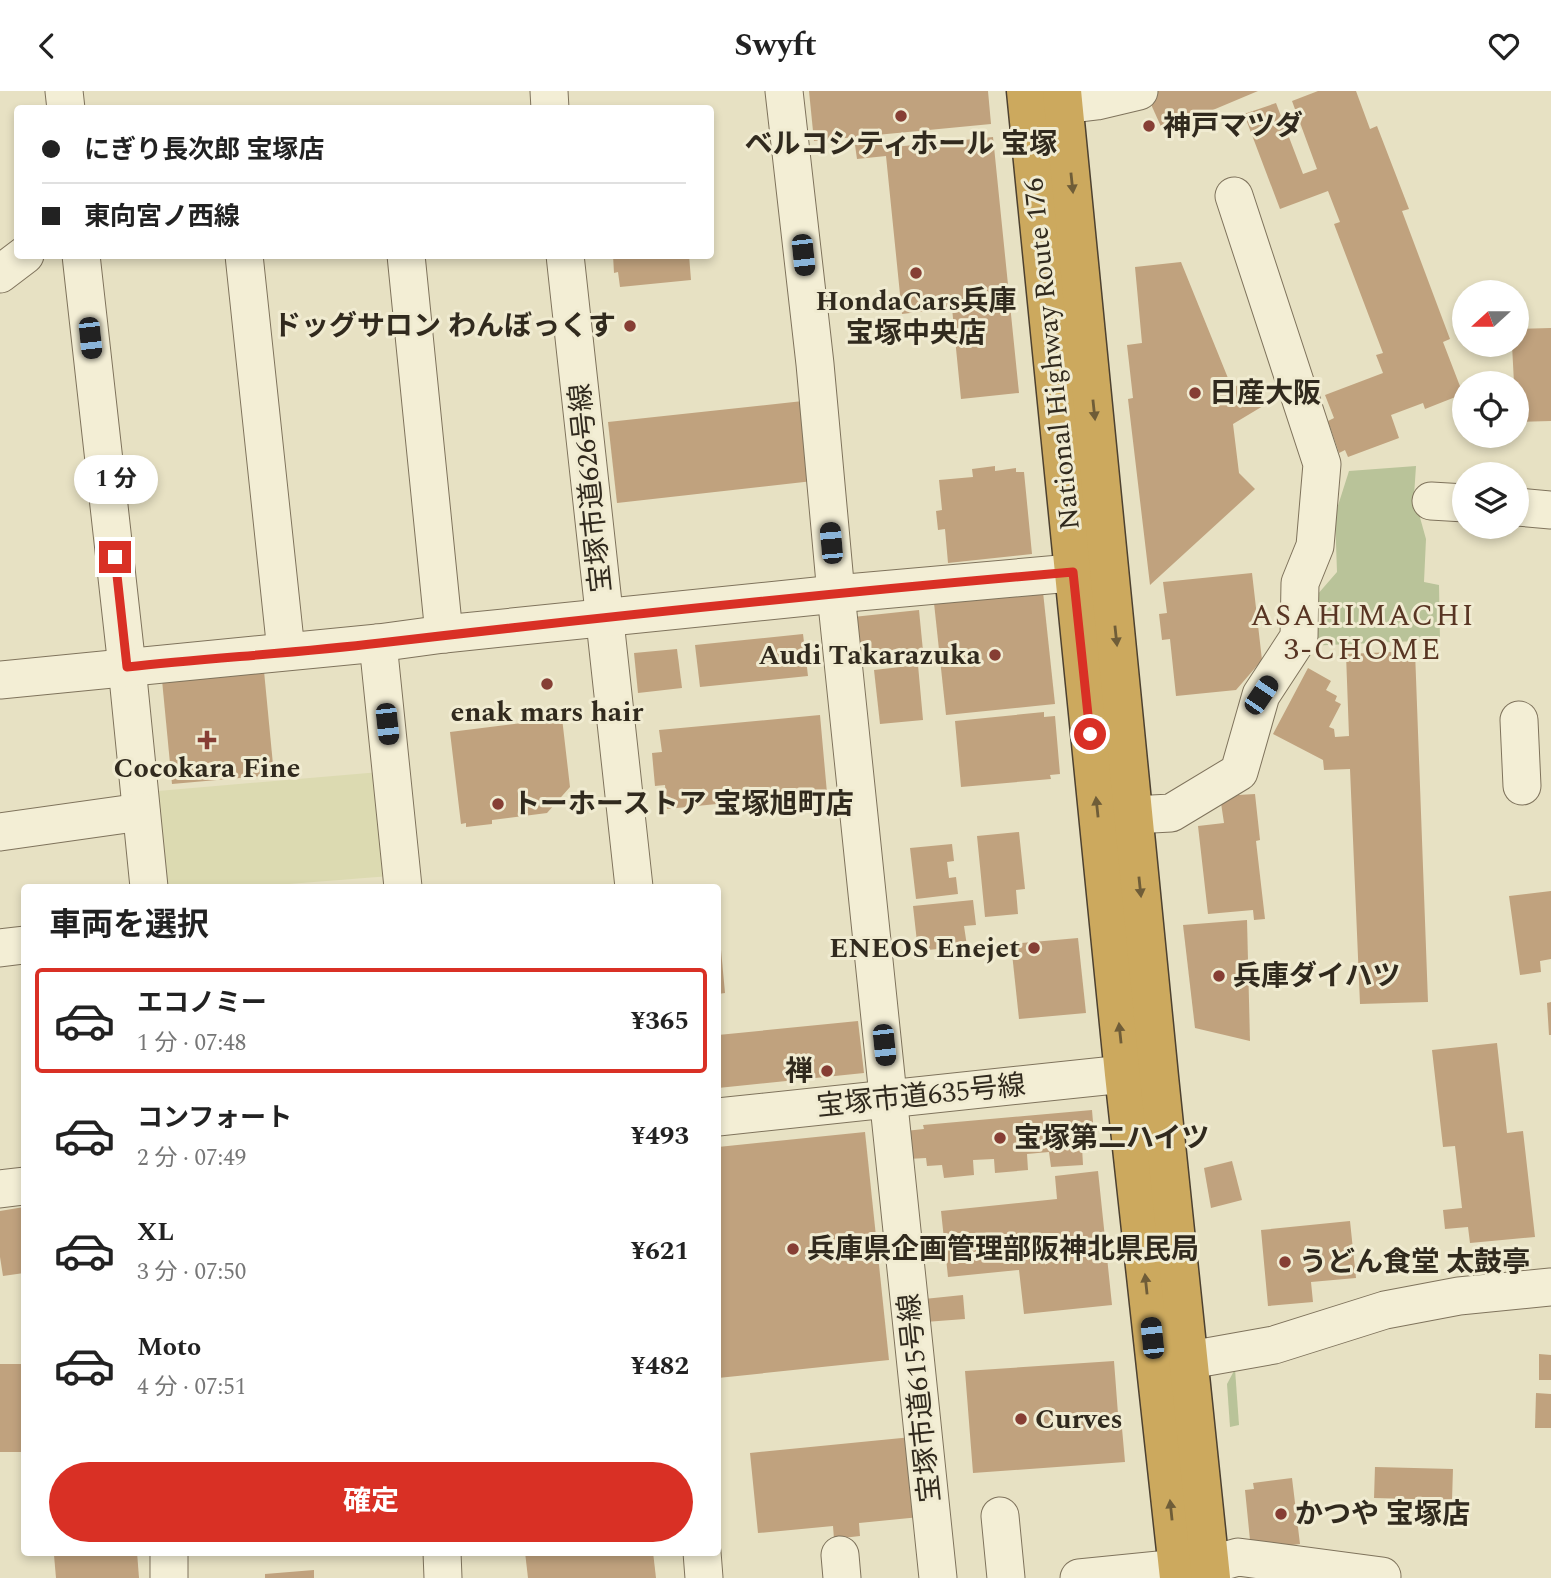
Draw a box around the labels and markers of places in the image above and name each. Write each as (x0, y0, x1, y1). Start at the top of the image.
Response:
place label: 神戸マツダ (1163, 105, 1303, 148)
marker: ベルコシティホール 宝塚 (893, 108, 909, 124)
marker: 神戸マツダ (1141, 118, 1157, 134)
place label: ベルコシティホール 宝塚 (745, 123, 1057, 166)
marker: HondaCars兵庫 宝塚中央店 (908, 265, 924, 281)
place label: HondaCars兵庫 宝塚中央店 (815, 280, 1017, 355)
place label: ドッグサロン わんぼっくす (273, 305, 616, 348)
marker: ドッグサロン わんぼっくす (622, 318, 638, 334)
place label: 日産大阪 (1209, 372, 1321, 415)
marker: 日産大阪 (1187, 385, 1203, 401)
place label: Audi Takarazuka (759, 634, 982, 677)
marker: Audi Takarazuka (987, 647, 1003, 663)
marker: enak mars hair (539, 676, 555, 692)
place label: enak mars hair (450, 691, 644, 734)
marker: Cocokara Fine (199, 732, 215, 748)
place label: Cocokara Fine (114, 747, 300, 790)
place label: トーホーストア 宝塚旭町店 (512, 783, 854, 826)
marker: トーホーストア 宝塚旭町店 (490, 796, 506, 812)
place label: ENEOS Enejet (829, 927, 1020, 970)
marker: ENEOS Enejet (1026, 940, 1042, 956)
place label: 兵庫ダイハツ (1233, 955, 1400, 998)
marker: 兵庫ダイハツ (1211, 968, 1227, 984)
place label: 禅 (785, 1050, 813, 1093)
marker: 禅 (819, 1063, 835, 1079)
place label: 宝塚第二ハイツ (1014, 1117, 1209, 1160)
marker: 宝塚第二ハイツ (992, 1130, 1008, 1146)
place label: 兵庫県企画管理部阪神北県民局 (807, 1228, 1199, 1271)
marker: 兵庫県企画管理部阪神北県民局 (785, 1241, 801, 1257)
place label: うどん食堂 太鼓亭 (1299, 1241, 1530, 1284)
marker: うどん食堂 太鼓亭 (1277, 1254, 1293, 1270)
place label: Curves (1035, 1398, 1123, 1441)
marker: Curves (1013, 1411, 1029, 1427)
place label: かつや 宝塚店 (1295, 1493, 1470, 1536)
marker: かつや 宝塚店 (1273, 1506, 1289, 1522)

